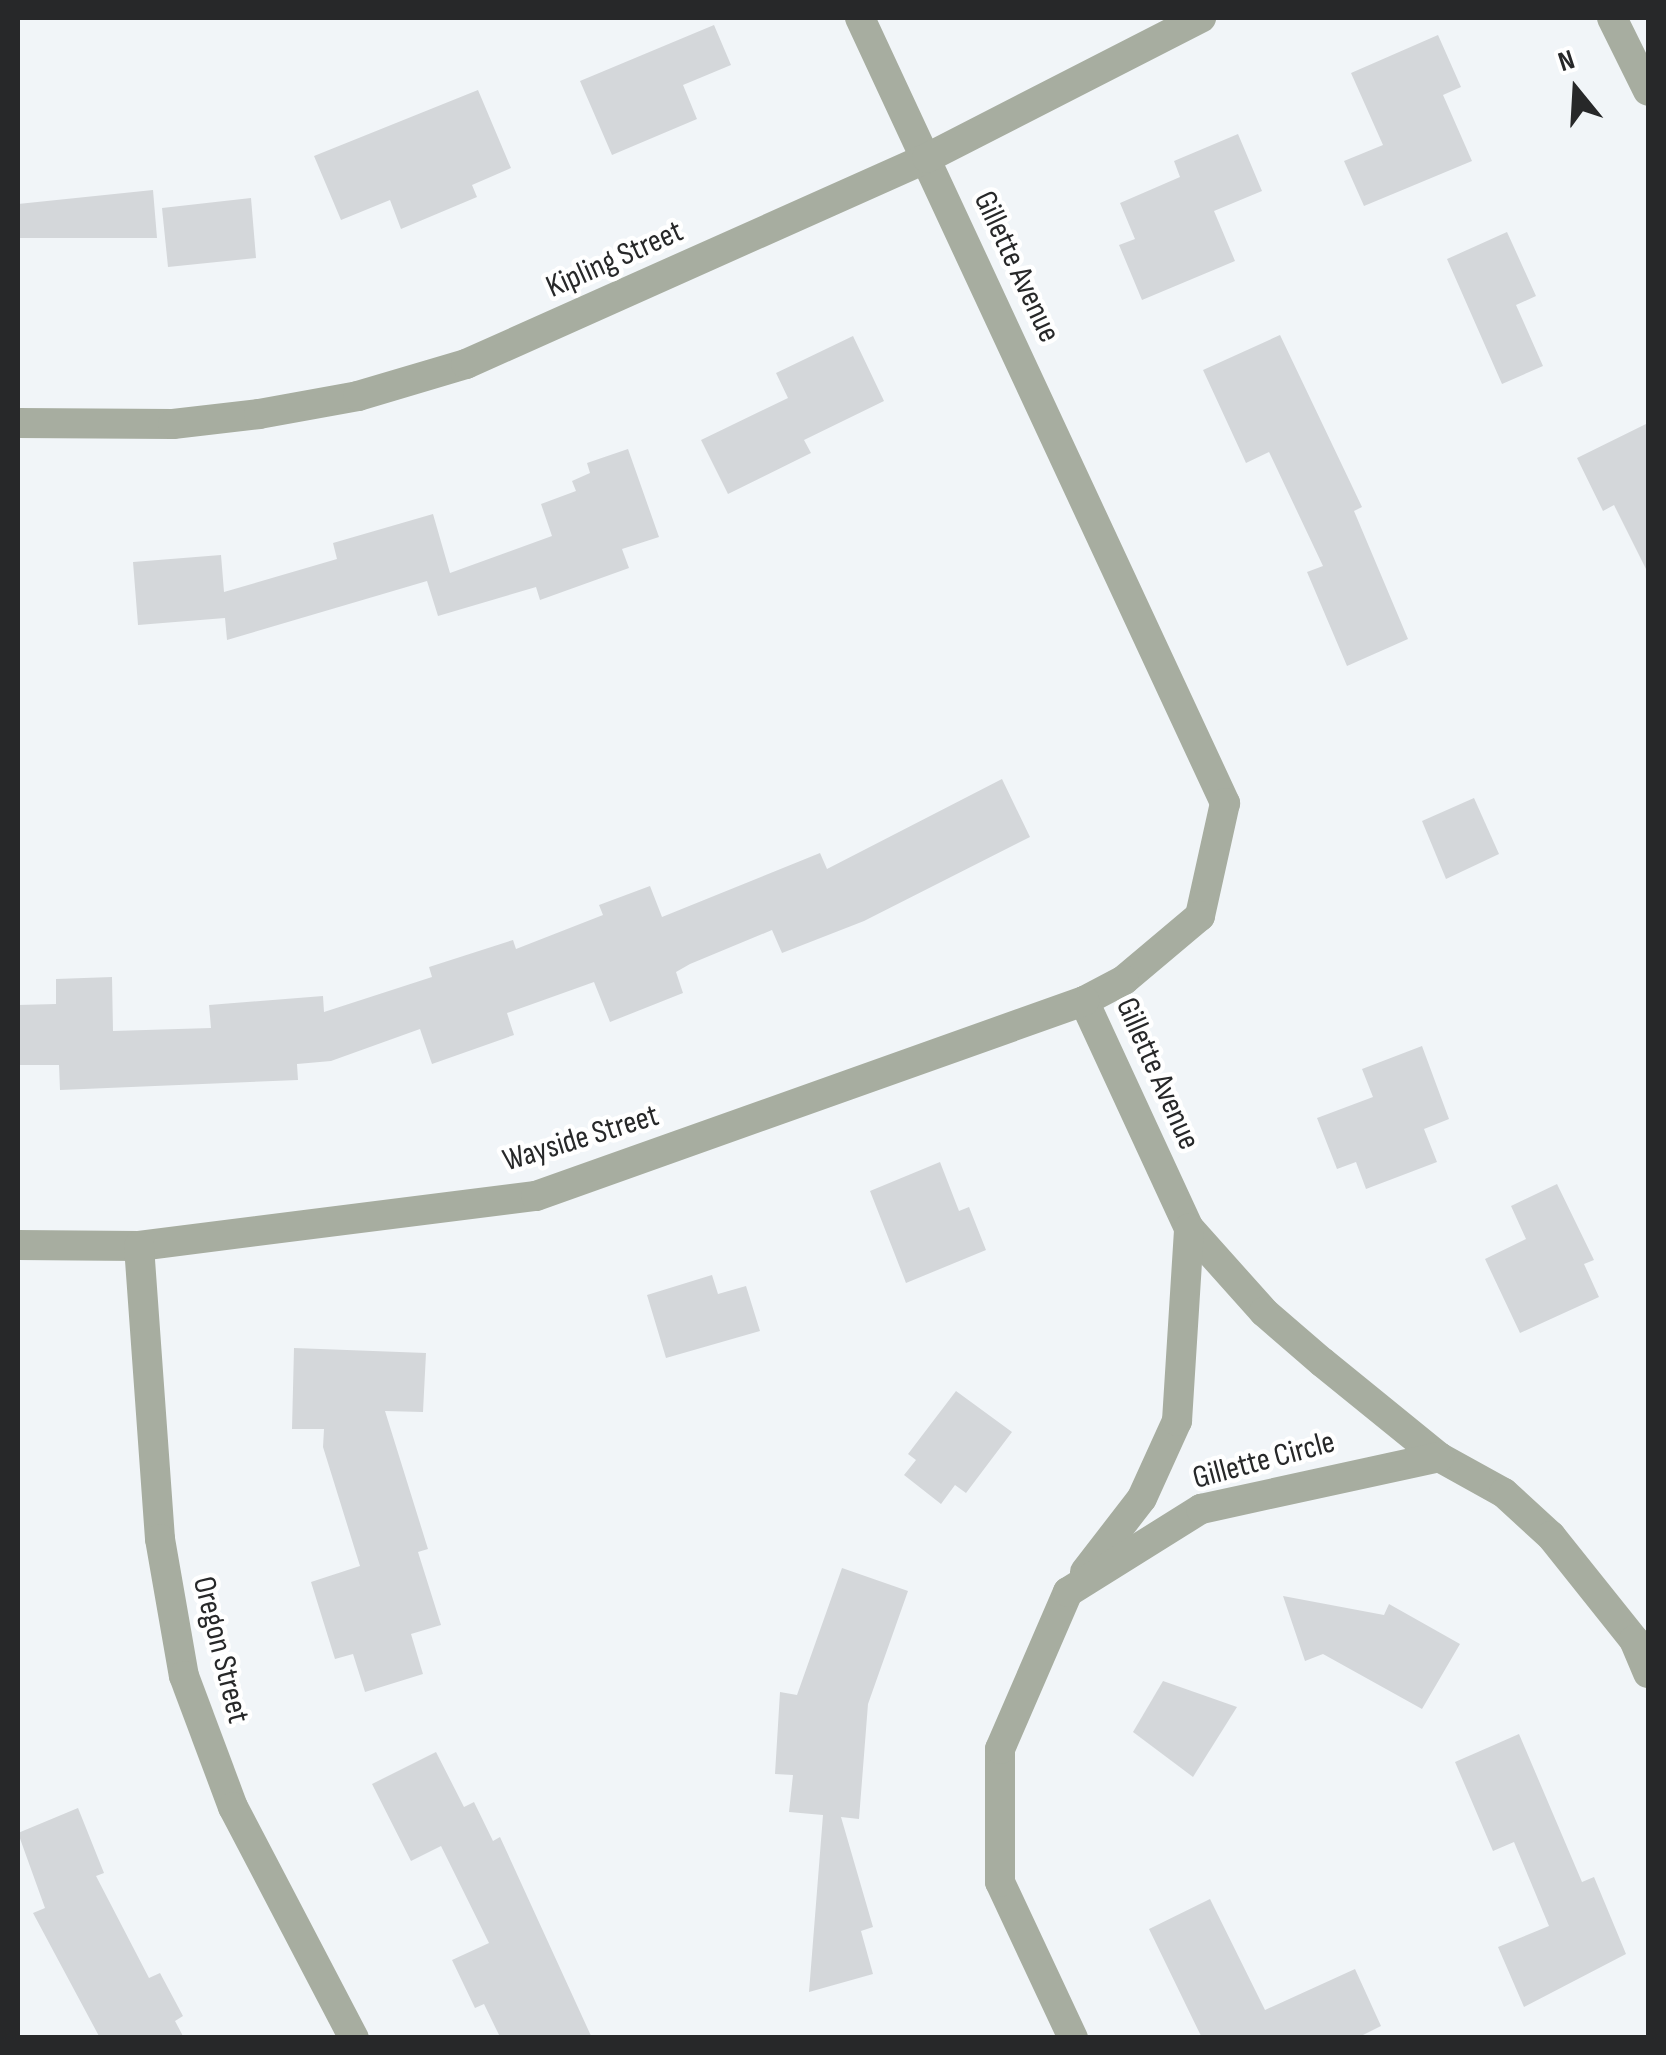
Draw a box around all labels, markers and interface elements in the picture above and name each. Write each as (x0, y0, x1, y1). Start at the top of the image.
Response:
north arrow (1526, 40, 1626, 140)
text: N (1554, 43, 1579, 79)
street label: Gillette Avenue (964, 185, 1068, 349)
street label: Kipling Street (541, 213, 689, 307)
street label: Gillette Avenue (1106, 992, 1208, 1156)
street label: Wayside Street (499, 1097, 663, 1181)
street label: Gillette Circle (1189, 1424, 1339, 1498)
street label: Oregon Street (183, 1573, 257, 1727)

